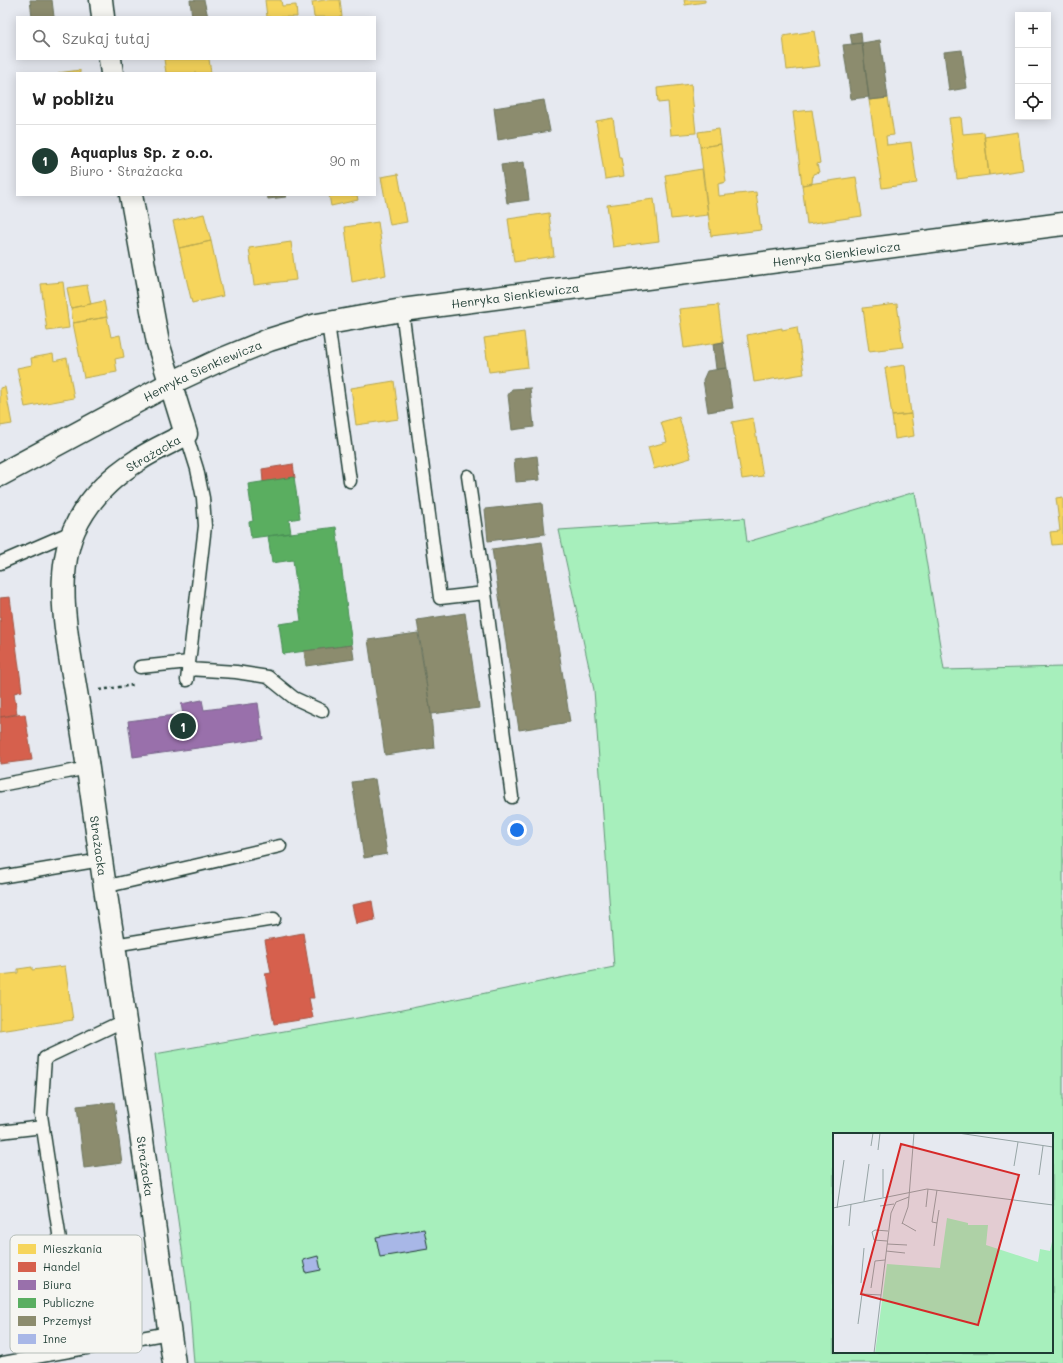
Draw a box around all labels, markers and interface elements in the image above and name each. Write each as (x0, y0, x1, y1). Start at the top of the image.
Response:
map controls (1015, 12, 1051, 120)
button: + (1015, 12, 1051, 48)
search box (16, 16, 376, 60)
icon: search (30, 27, 52, 49)
text: Szukaj tutaj (62, 28, 150, 48)
button: − (1015, 48, 1051, 84)
button: locate (1015, 84, 1051, 120)
text: W pobliżu (32, 87, 114, 109)
text: Aquaplus Sp. z o.o. (70, 142, 213, 162)
text: 1 (42, 152, 48, 169)
text: 90 m (330, 152, 360, 169)
text: Biuro · Strażacka (70, 162, 183, 179)
street label: Henryka Sienkiewicza (772, 237, 901, 270)
street label: Henryka Sienkiewicza (450, 279, 580, 312)
street label: Henryka Sienkiewicza (140, 336, 264, 405)
street label: Strażacka (123, 431, 183, 475)
pin: 1 (170, 711, 196, 741)
street label: Strażacka (87, 815, 111, 877)
your location (507, 820, 527, 840)
inset map (833, 1133, 1053, 1353)
street label: Strażacka (134, 1135, 158, 1197)
legend (10, 1235, 142, 1353)
text: Mieszkania (43, 1241, 103, 1256)
text: Handel (43, 1259, 80, 1274)
text: Biura (43, 1277, 72, 1292)
text: Publiczne (43, 1295, 95, 1310)
text: Przemysł (43, 1313, 92, 1328)
text: Inne (43, 1331, 67, 1346)

